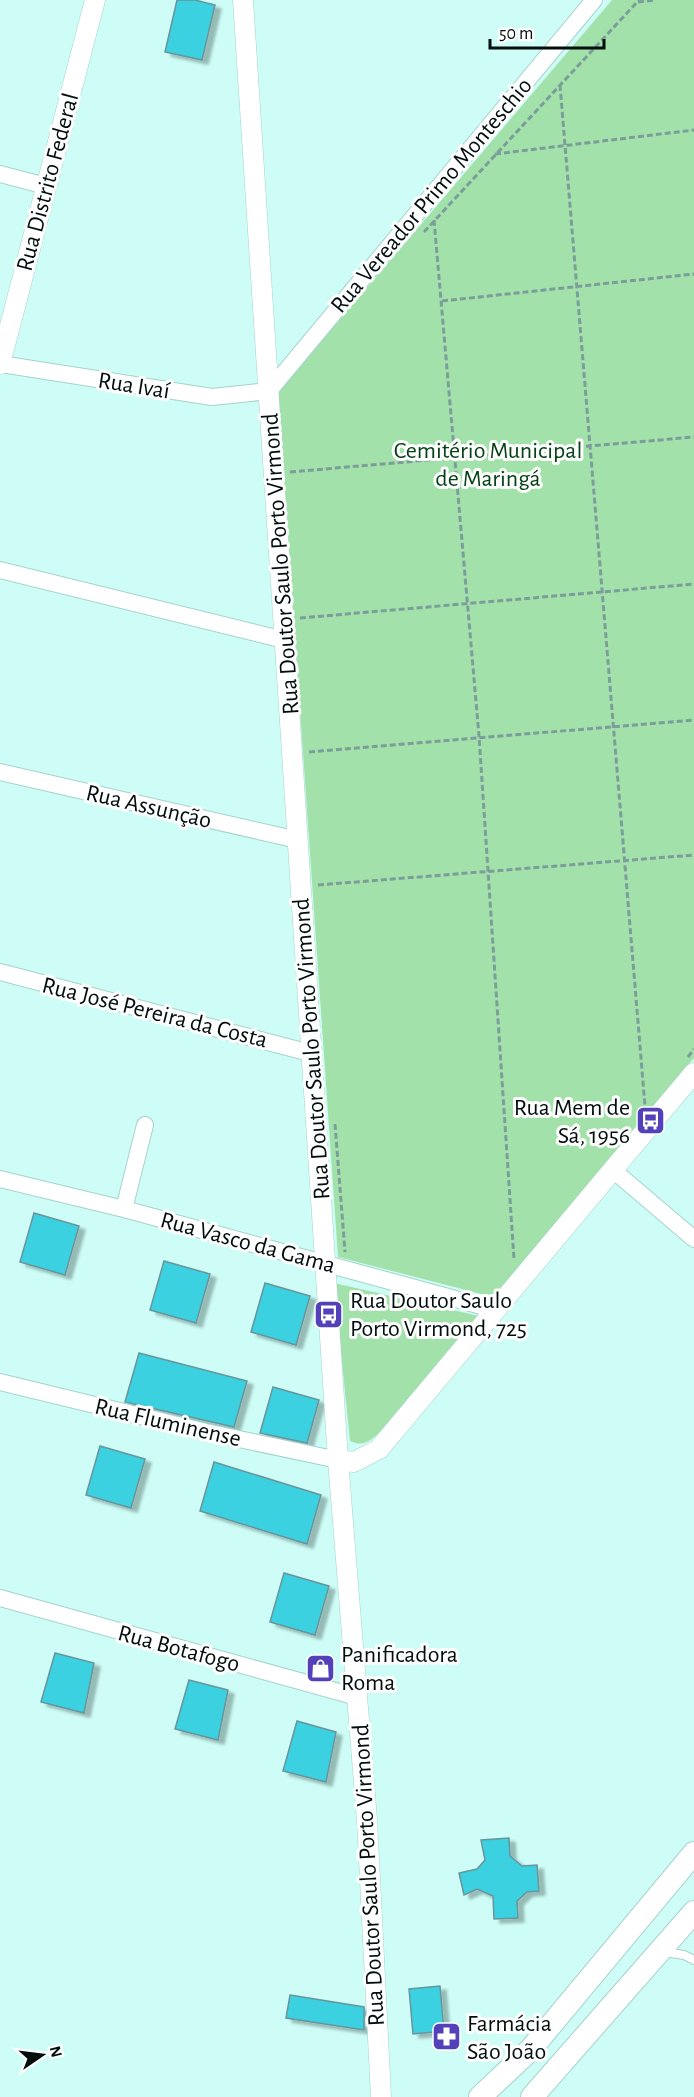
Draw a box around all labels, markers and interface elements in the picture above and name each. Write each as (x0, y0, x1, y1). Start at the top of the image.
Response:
scale bar (490, 12, 604, 50)
text: 50 m (499, 25, 533, 43)
street label: Rua Vereador Primo Monteschio (327, 73, 537, 318)
street label: Rua Distrito Federal (13, 91, 83, 274)
street label: Rua Ivaí (96, 368, 172, 404)
street label: Rua Doutor Saulo Porto Virmond (258, 412, 304, 716)
park label: Cemitério Municipal de Maringá (394, 439, 582, 491)
street label: Rua Assunção (84, 781, 214, 833)
street label: Rua Doutor Saulo Porto Virmond (289, 897, 335, 1201)
street label: Rua José Pereira da Costa (40, 973, 270, 1053)
place label: Rua Mem de Sá, 1956 (514, 1096, 630, 1148)
bus stop icon: Rua Mem de Sá, 1956 (635, 1105, 667, 1137)
street label: Rua Vasco da Gama (158, 1208, 338, 1278)
place label: Rua Doutor Saulo Porto Virmond, 725 (350, 1289, 527, 1341)
bus stop icon: Rua Doutor Saulo Porto Virmond, 725 (313, 1298, 345, 1330)
street label: Rua Fluminense (92, 1394, 243, 1451)
street label: Rua Botafogo (115, 1621, 242, 1677)
place label: Panificadora Roma (341, 1643, 458, 1695)
shop icon: Panificadora Roma (304, 1652, 336, 1684)
street label: Rua Doutor Saulo Porto Virmond (349, 1723, 389, 2027)
place label: Farmácia São João (467, 2012, 552, 2064)
pharmacy icon: Farmácia São João (430, 2021, 462, 2053)
north arrow (12, 2025, 72, 2085)
text: N (46, 2044, 65, 2059)

